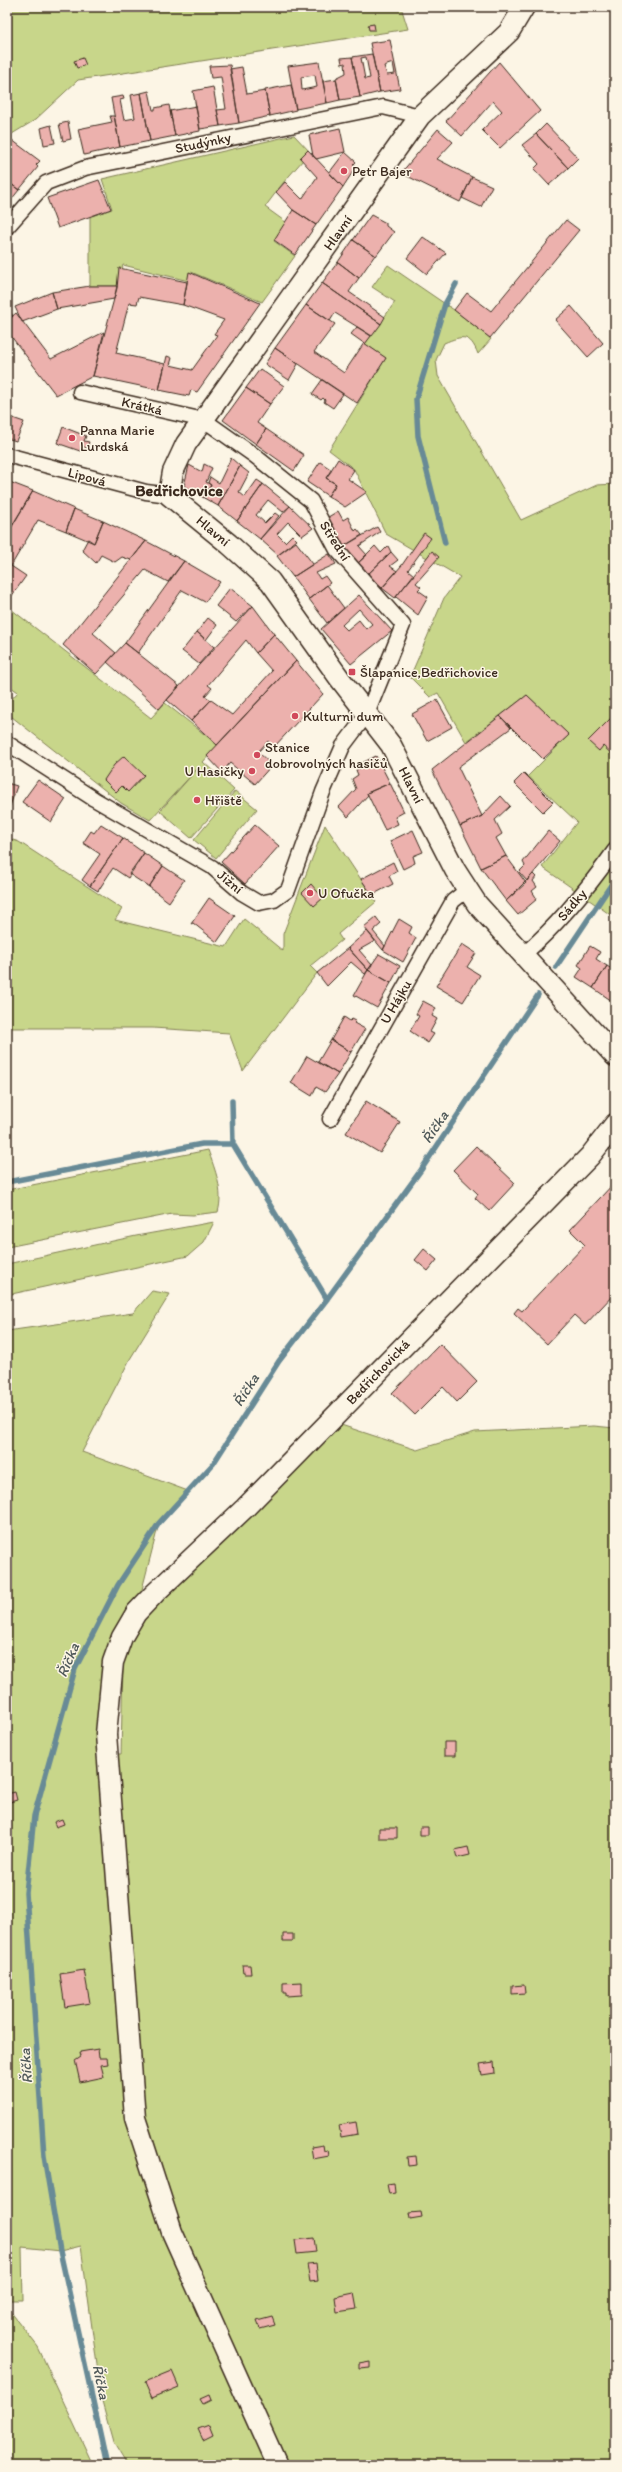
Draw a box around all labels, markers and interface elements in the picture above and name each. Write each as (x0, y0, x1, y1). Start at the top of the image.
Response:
street label: Studýnky (174, 129, 233, 157)
place label: Petr Bajer (352, 163, 412, 180)
marker: Petr Bajer (339, 166, 349, 176)
street label: Hlavní (320, 212, 356, 254)
street label: Krátká (120, 393, 165, 419)
place label: Panna Marie Lurdská (80, 422, 155, 455)
marker: Panna Marie Lurdská (67, 433, 77, 443)
street label: Lipová (66, 464, 109, 490)
district label: Bedřichovice (135, 481, 223, 500)
street label: Hlavní (193, 512, 234, 550)
street label: Střední (316, 518, 354, 565)
place label: Šlapanice,Bedřichovice (360, 664, 498, 681)
marker: Šlapanice,Bedřichovice (347, 667, 357, 677)
place label: Kulturni dum (303, 708, 384, 725)
marker: Kulturni dum (290, 711, 300, 721)
place label: Stanice dobrovolných hasičů (265, 739, 388, 772)
marker: Stanice dobrovolných hasičů (252, 750, 262, 760)
place label: U Hasičky (184, 763, 244, 780)
street label: Hlavní (395, 764, 428, 807)
marker: U Hasičky (247, 766, 257, 776)
place label: Hřiště (205, 792, 242, 809)
marker: Hřiště (192, 795, 202, 805)
street label: Jižní (214, 866, 247, 898)
place label: U Ofučka (318, 885, 374, 902)
street label: Sádky (554, 885, 591, 925)
marker: U Ofučka (305, 888, 315, 898)
street label: U Hájku (377, 977, 415, 1027)
water label: Říčka (418, 1107, 452, 1147)
street label: Bedřichovická (343, 1335, 414, 1408)
water label: Říčka (229, 1370, 263, 1410)
water label: Říčka (53, 1640, 83, 1680)
water label: Říčka (16, 2047, 36, 2084)
water label: Říčka (89, 2363, 114, 2401)

